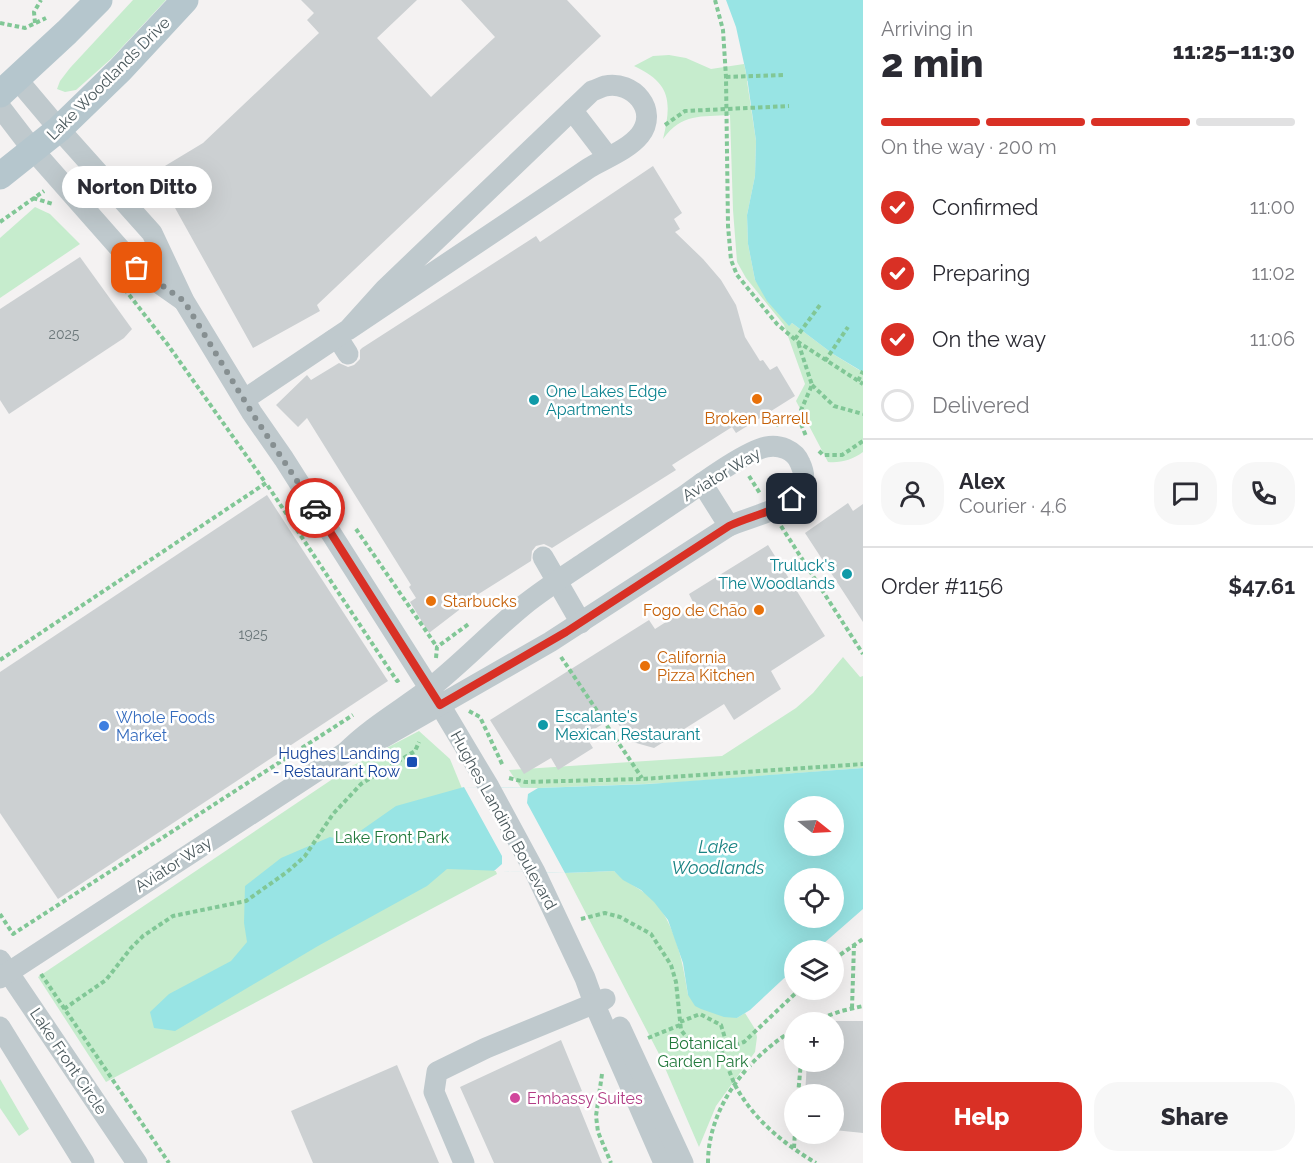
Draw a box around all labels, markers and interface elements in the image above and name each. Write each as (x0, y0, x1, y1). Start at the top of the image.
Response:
street label: Lake Woodlands Drive (43, 13, 174, 144)
text: Arriving in (881, 17, 973, 41)
text: 11:25–11:30 (1173, 38, 1295, 64)
text: 2 min (881, 40, 984, 86)
text: On the way · 200 m (881, 135, 1057, 159)
callout: Norton Ditto (62, 166, 212, 208)
text: Norton Ditto (77, 175, 197, 199)
icon: check (881, 191, 914, 224)
text: Confirmed (932, 194, 1039, 220)
text: 11:00 (1250, 195, 1295, 219)
pin (111, 242, 162, 293)
icon: bag (120, 251, 153, 284)
icon: check (881, 257, 914, 290)
text: Preparing (932, 260, 1030, 286)
text: 11:02 (1251, 261, 1295, 285)
icon: check (881, 323, 914, 356)
house number: 2025 (49, 326, 80, 342)
text: On the way (932, 326, 1046, 352)
text: 11:06 (1250, 327, 1295, 351)
place label: One Lakes Edge Apartments (546, 382, 667, 419)
marker: Broken Barrell (750, 392, 764, 406)
text: Delivered (932, 392, 1030, 418)
marker: One Lakes Edge Apartments (527, 393, 541, 407)
place label: Broken Barrell (705, 409, 810, 428)
street label: Aviator Way (679, 444, 764, 505)
button: person (881, 462, 944, 525)
button: chat (1154, 462, 1217, 525)
button: phone (1232, 462, 1295, 525)
text: Alex (959, 468, 1005, 494)
pin (766, 473, 817, 524)
courier (285, 478, 345, 538)
icon: home (775, 482, 808, 515)
icon: car (299, 492, 332, 525)
text: Courier · 4.6 (959, 494, 1067, 518)
place label: Truluck's The Woodlands (718, 556, 835, 593)
marker: Truluck's The Woodlands (840, 567, 854, 581)
text: Order #1156 (881, 573, 1003, 599)
text: $47.61 (1228, 573, 1295, 599)
place label: Starbucks (443, 592, 517, 611)
marker: Starbucks (424, 594, 438, 608)
place label: Fogo de Chão (643, 601, 747, 620)
marker: Fogo de Chão (752, 603, 766, 617)
house number: 1925 (238, 626, 268, 642)
place label: California Pizza Kitchen (657, 648, 755, 685)
marker: California Pizza Kitchen (638, 659, 652, 673)
place label: Escalante's Mexican Restaurant (555, 707, 701, 744)
place label: Whole Foods Market (116, 708, 215, 745)
marker: Escalante's Mexican Restaurant (536, 718, 550, 732)
marker: Whole Foods Market (97, 719, 111, 733)
street label: Hughes Landing Boulevard (446, 728, 561, 913)
place label: Hughes Landing - Restaurant Row (273, 744, 400, 781)
marker: Hughes Landing - Restaurant Row (405, 755, 419, 769)
north arrow (784, 796, 844, 856)
map controls (784, 796, 844, 1144)
park label: Lake Front Park (335, 828, 450, 847)
street label: Aviator Way (131, 832, 215, 896)
water label: Lake Woodlands (671, 836, 765, 878)
button: locate (784, 868, 844, 928)
button: layers (784, 940, 844, 1000)
street label: Lake Front Circle (26, 1004, 111, 1118)
button: + (784, 1012, 844, 1072)
park label: Botanical Garden Park (658, 1034, 749, 1071)
button: Help (881, 1082, 1082, 1151)
button: Share (1094, 1082, 1295, 1151)
button: − (784, 1084, 844, 1144)
place label: Embassy Suites (527, 1089, 643, 1108)
marker: Embassy Suites (508, 1091, 522, 1105)

